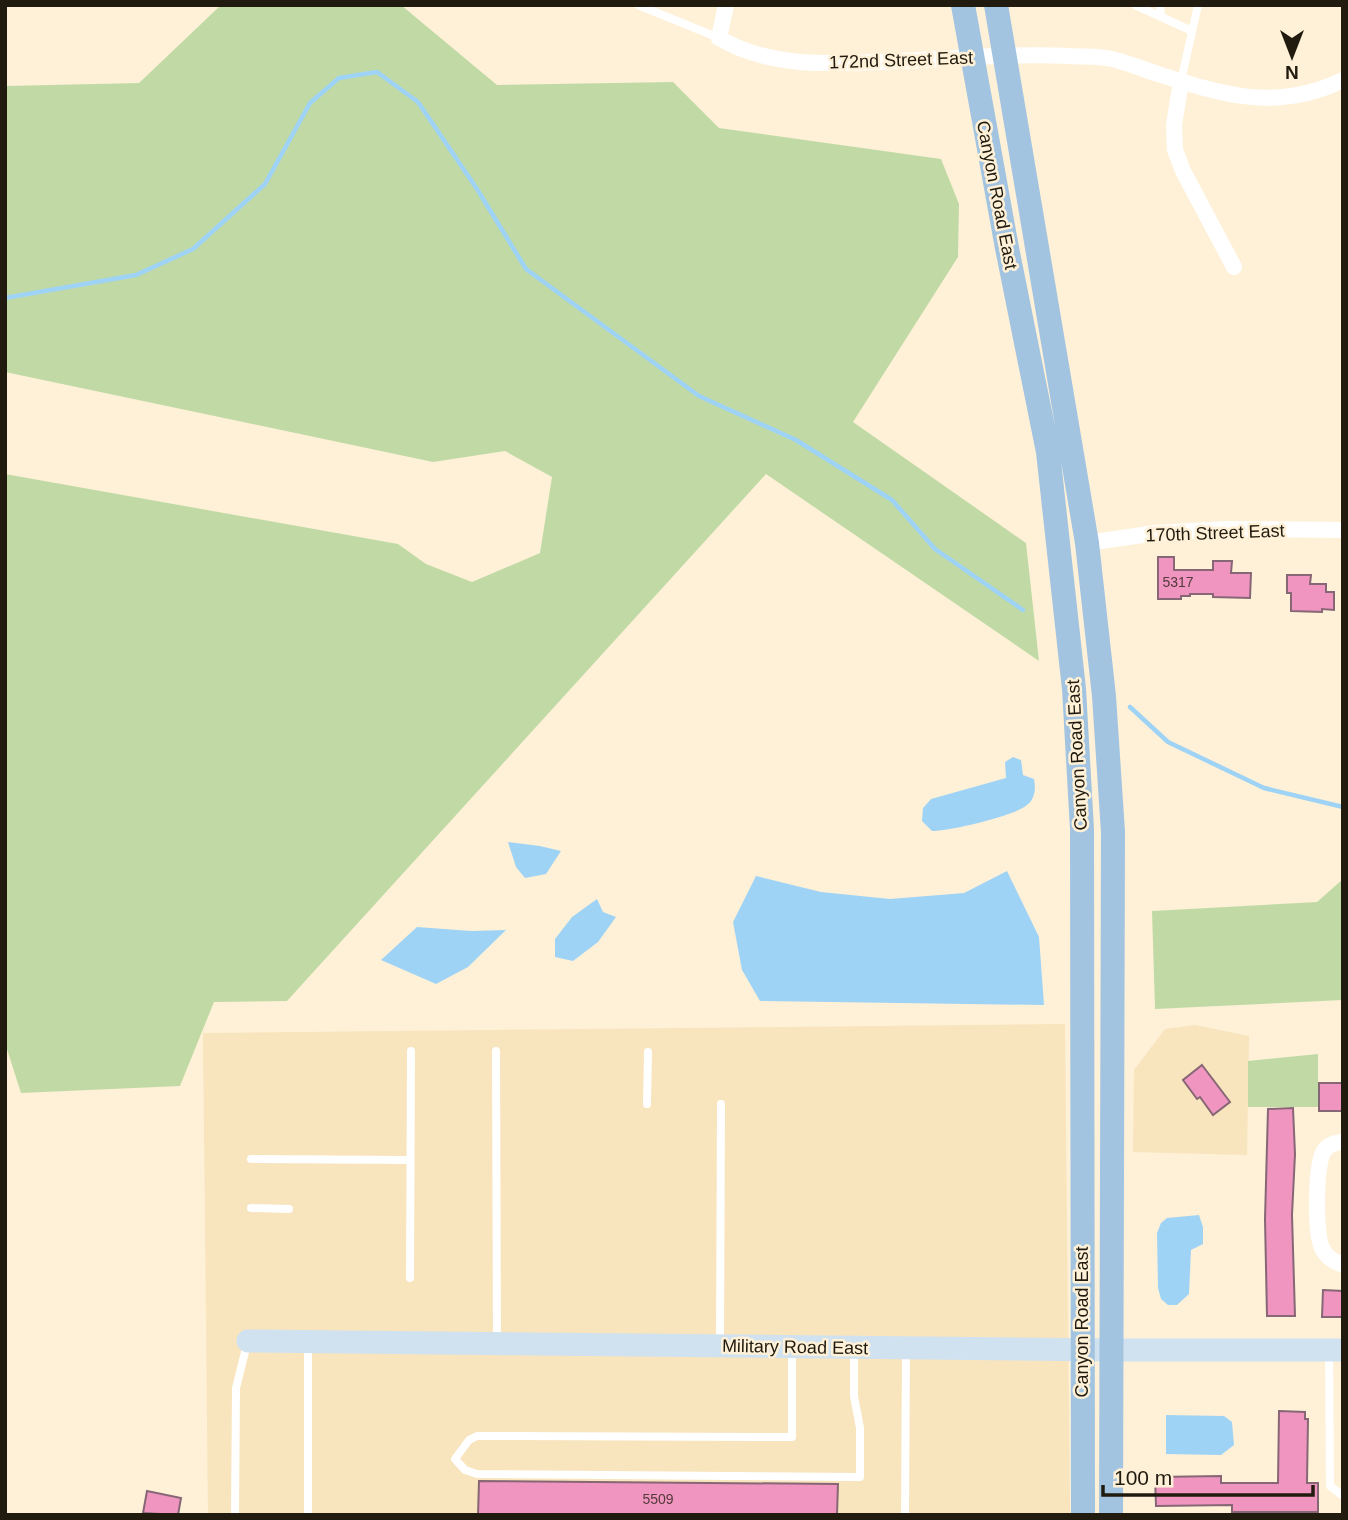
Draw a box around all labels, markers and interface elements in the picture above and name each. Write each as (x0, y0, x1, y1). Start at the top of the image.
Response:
north arrow (1257, 21, 1327, 91)
street label: 172nd Street East (829, 47, 973, 73)
text: N (1285, 62, 1299, 83)
street label: Canyon Road East (973, 119, 1021, 271)
street label: 170th Street East (1145, 521, 1285, 545)
house number: 5317 (1162, 574, 1194, 590)
street label: Canyon Road East (1063, 679, 1091, 831)
street label: Canyon Road East (1072, 1246, 1092, 1398)
street label: Military Road East (722, 1336, 868, 1358)
scale bar (1103, 1454, 1313, 1498)
text: 100 m (1114, 1466, 1172, 1489)
house number: 5509 (642, 1491, 674, 1507)

